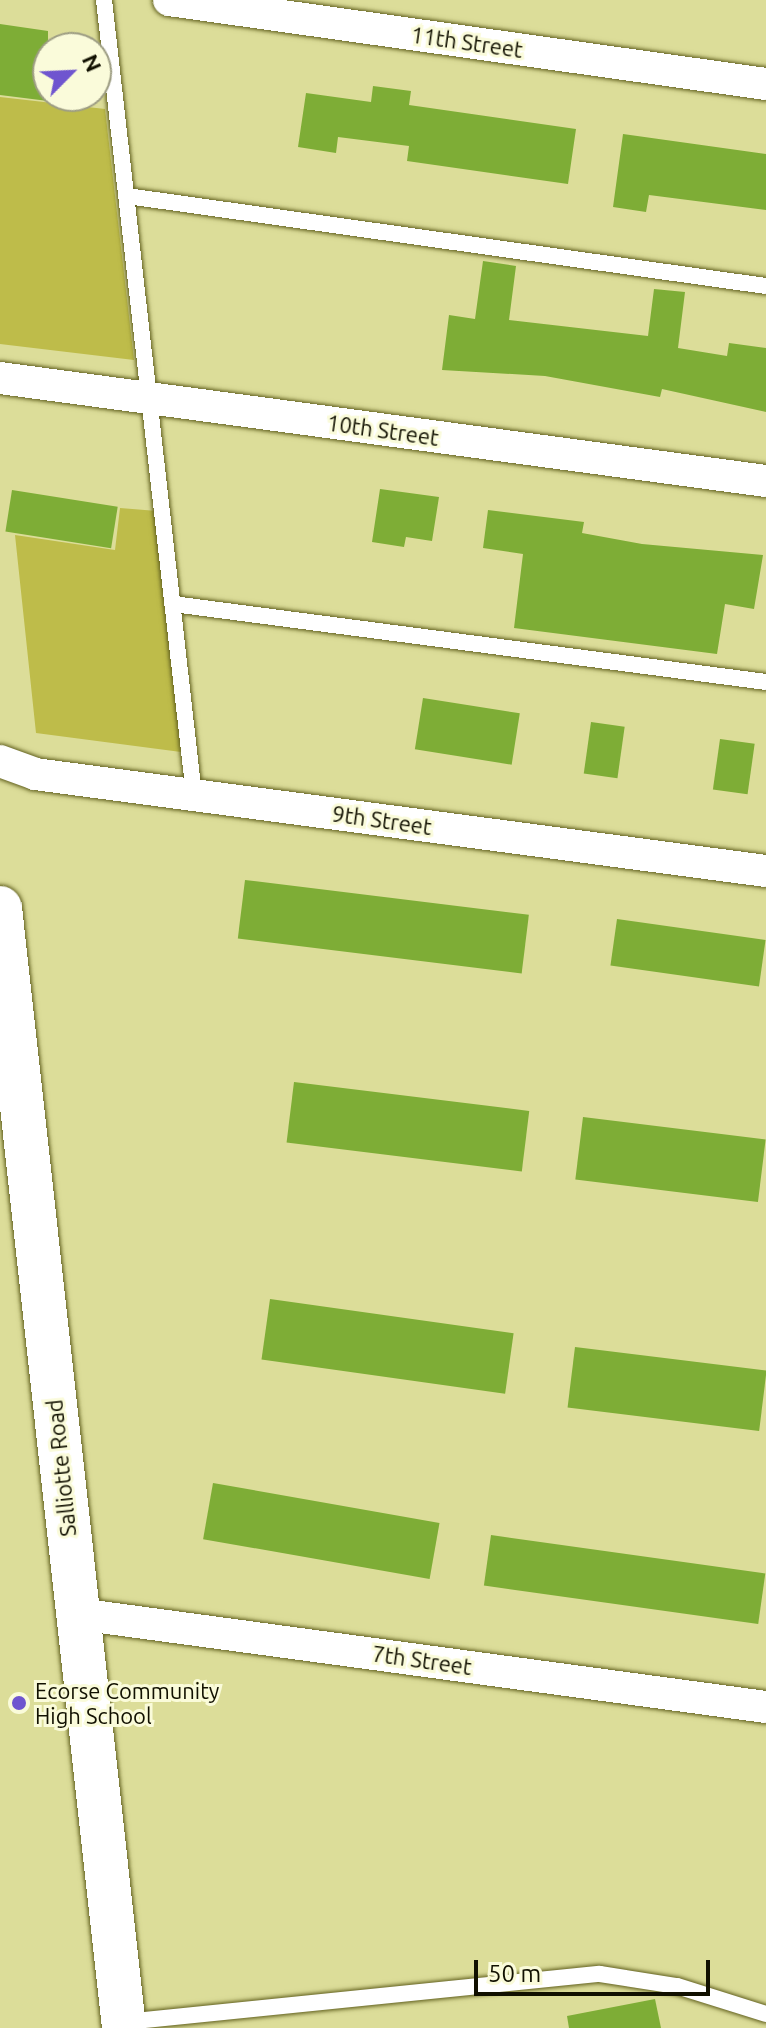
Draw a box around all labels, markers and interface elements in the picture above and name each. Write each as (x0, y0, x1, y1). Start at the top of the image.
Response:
street label: 11th Street (409, 21, 525, 63)
north arrow (32, 32, 112, 112)
text: N (78, 50, 107, 75)
street label: 10th Street (325, 409, 441, 451)
street label: 9th Street (331, 800, 433, 840)
street label: Salliotte Road (41, 1398, 81, 1538)
street label: 7th Street (371, 1640, 473, 1680)
place label: Ecorse Community High School (35, 1677, 219, 1728)
marker: Ecorse Community High School (10, 1694, 28, 1712)
scale bar (478, 1944, 714, 1994)
text: 50 m (488, 1960, 541, 1987)

